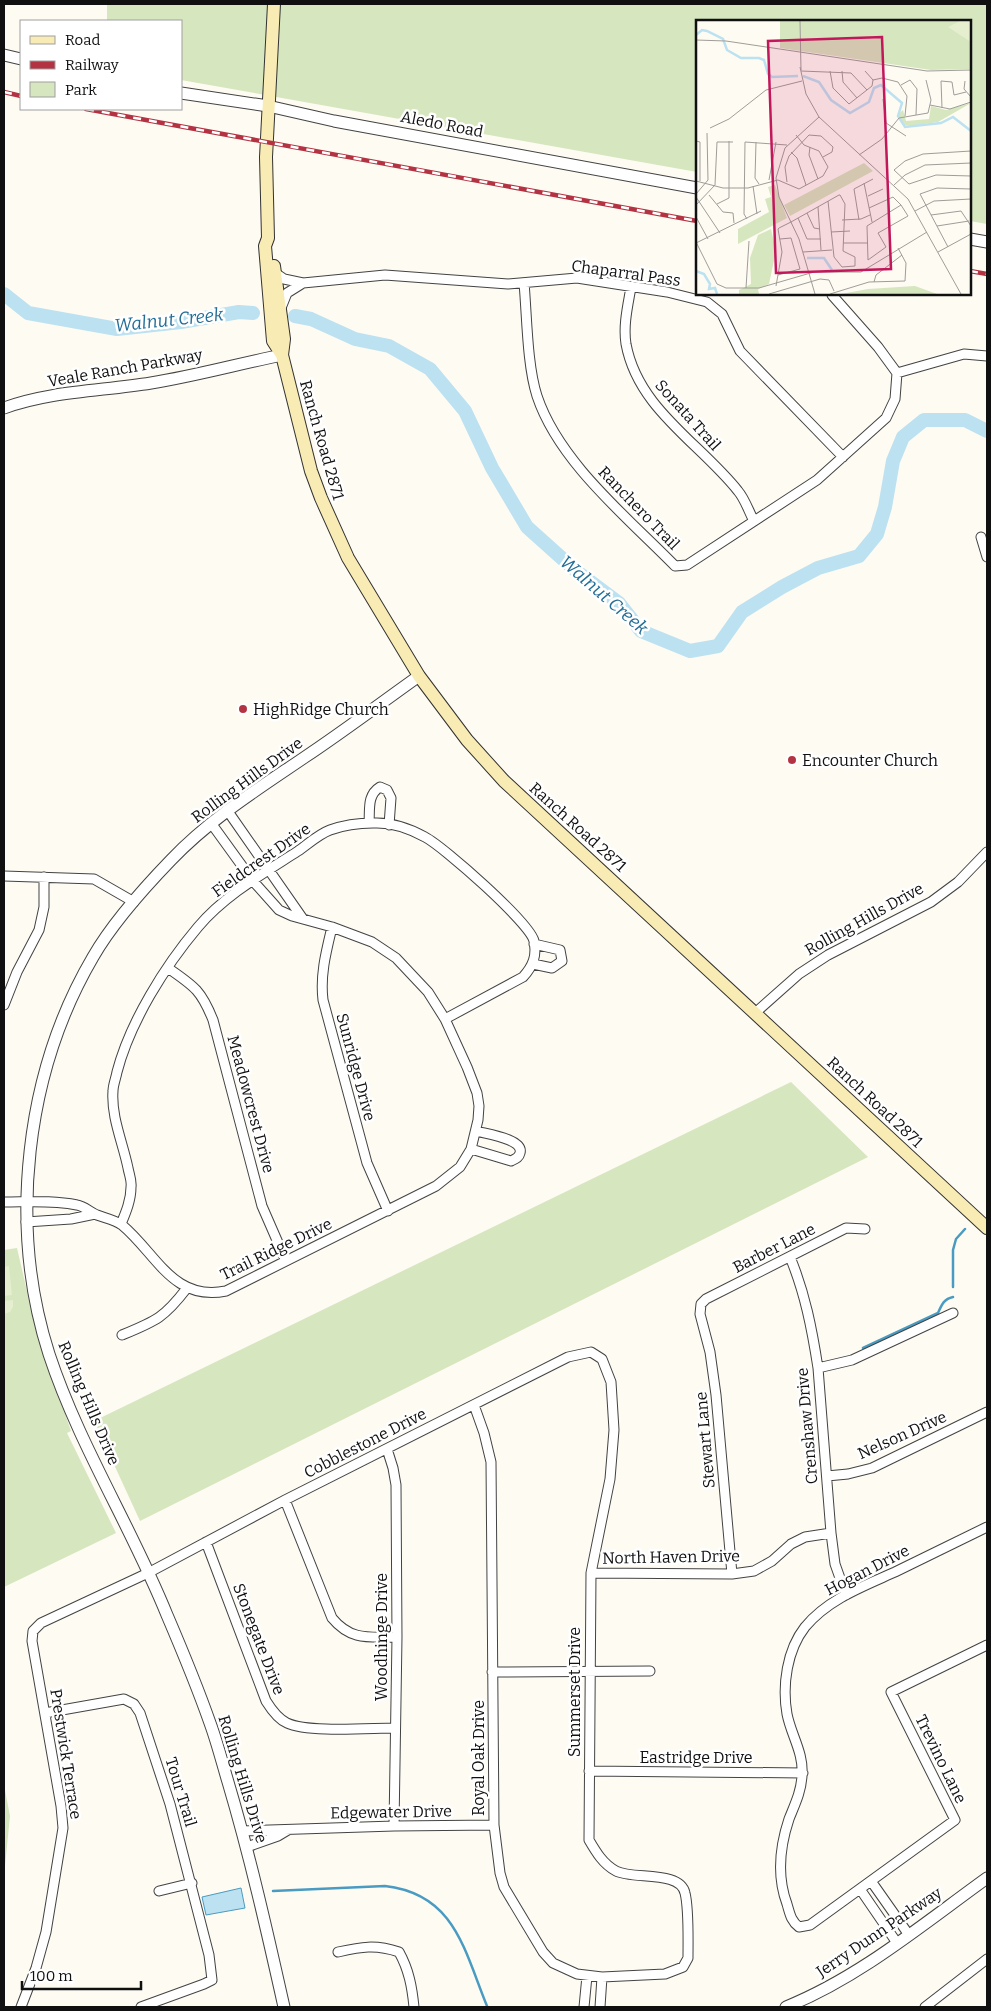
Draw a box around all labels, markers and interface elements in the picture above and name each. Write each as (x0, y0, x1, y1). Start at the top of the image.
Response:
legend (20, 20, 182, 110)
inset map (696, 20, 971, 295)
text: Road (65, 31, 100, 49)
text: Railway (65, 56, 119, 74)
text: Park (65, 81, 97, 99)
street label: Aledo Road (399, 107, 486, 141)
street label: Chaparral Pass (570, 256, 682, 290)
water label: Walnut Creek (113, 303, 225, 337)
street label: Veale Ranch Parkway (46, 345, 204, 391)
street label: Sonata Trail (651, 376, 725, 455)
street label: Ranch Road 2871 (296, 378, 348, 503)
street label: Ranchero Trail (594, 462, 684, 554)
water label: Walnut Creek (556, 551, 653, 639)
place label: HighRidge Church (253, 700, 389, 719)
marker: HighRidge Church (237, 703, 249, 715)
street label: Rolling Hills Drive (188, 733, 306, 827)
place label: Encounter Church (802, 751, 938, 770)
marker: Encounter Church (786, 754, 798, 766)
street label: Ranch Road 2871 (526, 778, 631, 876)
street label: Fieldcrest Drive (208, 819, 314, 901)
street label: Rolling Hills Drive (801, 879, 927, 959)
street label: Sunridge Drive (333, 1011, 379, 1123)
street label: Meadowcrest Drive (223, 1033, 279, 1175)
street label: Ranch Road 2871 (823, 1053, 927, 1152)
street label: Trail Ridge Drive (217, 1214, 335, 1284)
street label: Barber Lane (730, 1219, 818, 1277)
street label: Rolling Hills Drive (54, 1338, 124, 1468)
street label: Crenshaw Drive (792, 1367, 822, 1485)
street label: Stewart Lane (691, 1391, 719, 1489)
street label: Cobblestone Drive (301, 1404, 429, 1482)
street label: Nelson Drive (855, 1407, 949, 1463)
street label: Hogan Drive (822, 1541, 912, 1599)
street label: North Haven Drive (602, 1546, 740, 1568)
street label: Woodhinge Drive (372, 1573, 391, 1701)
street label: Stonegate Drive (229, 1581, 289, 1697)
street label: Summerset Drive (565, 1627, 584, 1757)
street label: Prestwick Terrace (46, 1687, 86, 1821)
street label: Royal Oak Drive (469, 1700, 488, 1816)
street label: Trevino Lane (911, 1712, 971, 1806)
street label: Rolling Hills Drive (215, 1713, 271, 1845)
street label: Eastridge Drive (639, 1748, 753, 1767)
street label: Tour Trail (161, 1755, 201, 1829)
street label: Edgewater Drive (330, 1801, 452, 1823)
street label: Jerry Dunn Parkway (812, 1883, 946, 1982)
scale bar (22, 1958, 141, 1990)
text: 100 m (30, 1967, 73, 1985)

